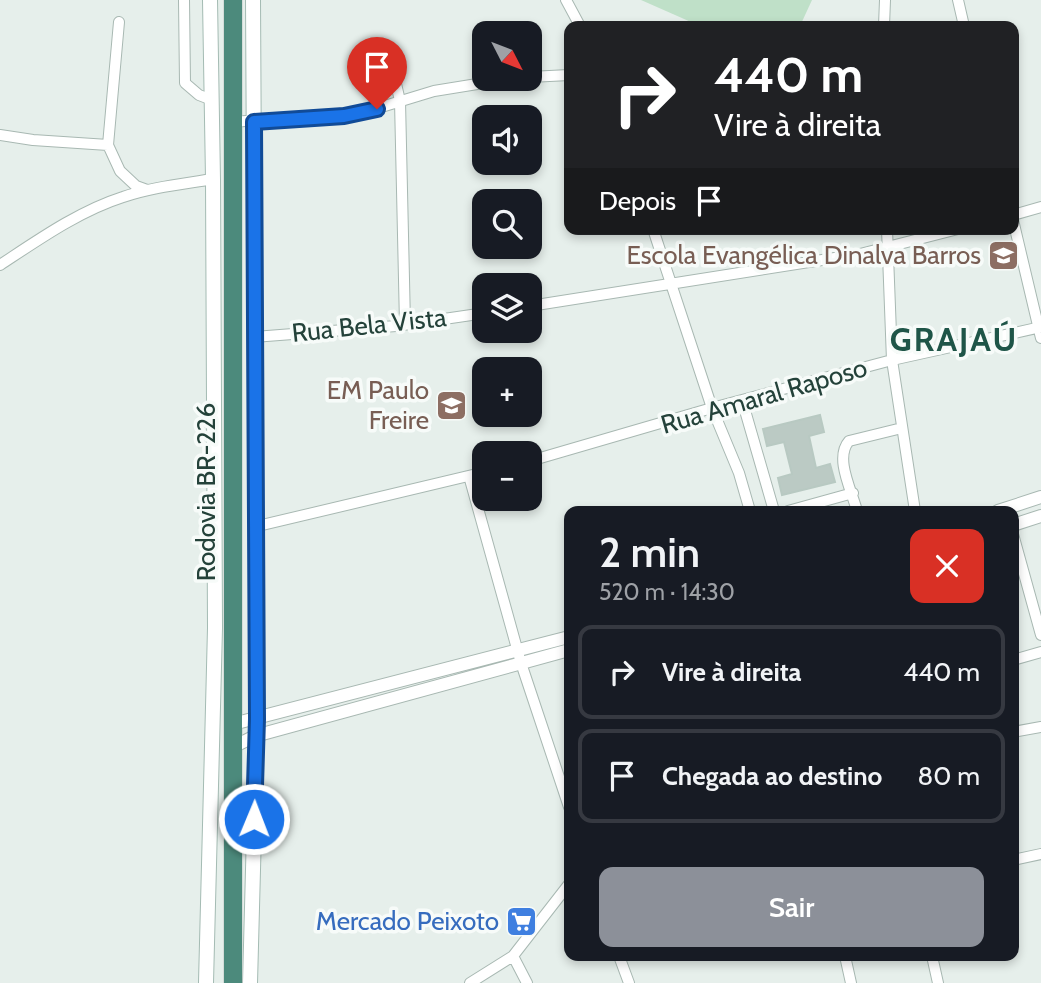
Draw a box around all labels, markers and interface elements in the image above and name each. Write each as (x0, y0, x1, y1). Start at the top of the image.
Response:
north arrow (472, 21, 542, 91)
map controls (472, 21, 542, 511)
pin (347, 37, 407, 109)
text: 440 m (714, 45, 863, 104)
icon: arrive (358, 48, 396, 86)
icon: right (599, 49, 690, 140)
button: sound (472, 105, 542, 175)
text: Vire à direita (714, 105, 881, 144)
icon: arrive (690, 182, 728, 220)
text: Depois (599, 185, 676, 217)
button: search (472, 189, 542, 259)
school or university icon: Escola Evangélica Dinalva Barros (987, 238, 1021, 272)
place label: Escola Evangélica Dinalva Barros (627, 239, 981, 271)
button: layers (472, 273, 542, 343)
street label: Rua Bela Vista (290, 301, 448, 349)
district label: GRAJAÚ (890, 319, 1018, 359)
street label: Rua Amaral Raposo (657, 351, 871, 441)
button: + (472, 357, 542, 427)
place label: EM Paulo Freire (327, 374, 429, 436)
school or university icon: EM Paulo Freire (435, 388, 469, 422)
street label: Rodovia BR-226 (190, 403, 222, 581)
button: − (472, 441, 542, 511)
text: 2 min (599, 526, 700, 578)
button: close (910, 529, 984, 603)
text: 520 m · 14:30 (599, 578, 735, 606)
icon: right (603, 653, 641, 691)
text: Vire à direita (662, 656, 802, 688)
text: 440 m (903, 656, 980, 688)
icon: arrive (603, 757, 641, 795)
text: Chegada ao destino (662, 760, 882, 792)
text: 80 m (917, 760, 980, 792)
position arrow (217, 782, 291, 856)
button: Sair (599, 867, 984, 947)
supermarket icon: Mercado Peixoto (505, 904, 539, 938)
place label: Mercado Peixoto (316, 905, 499, 937)

